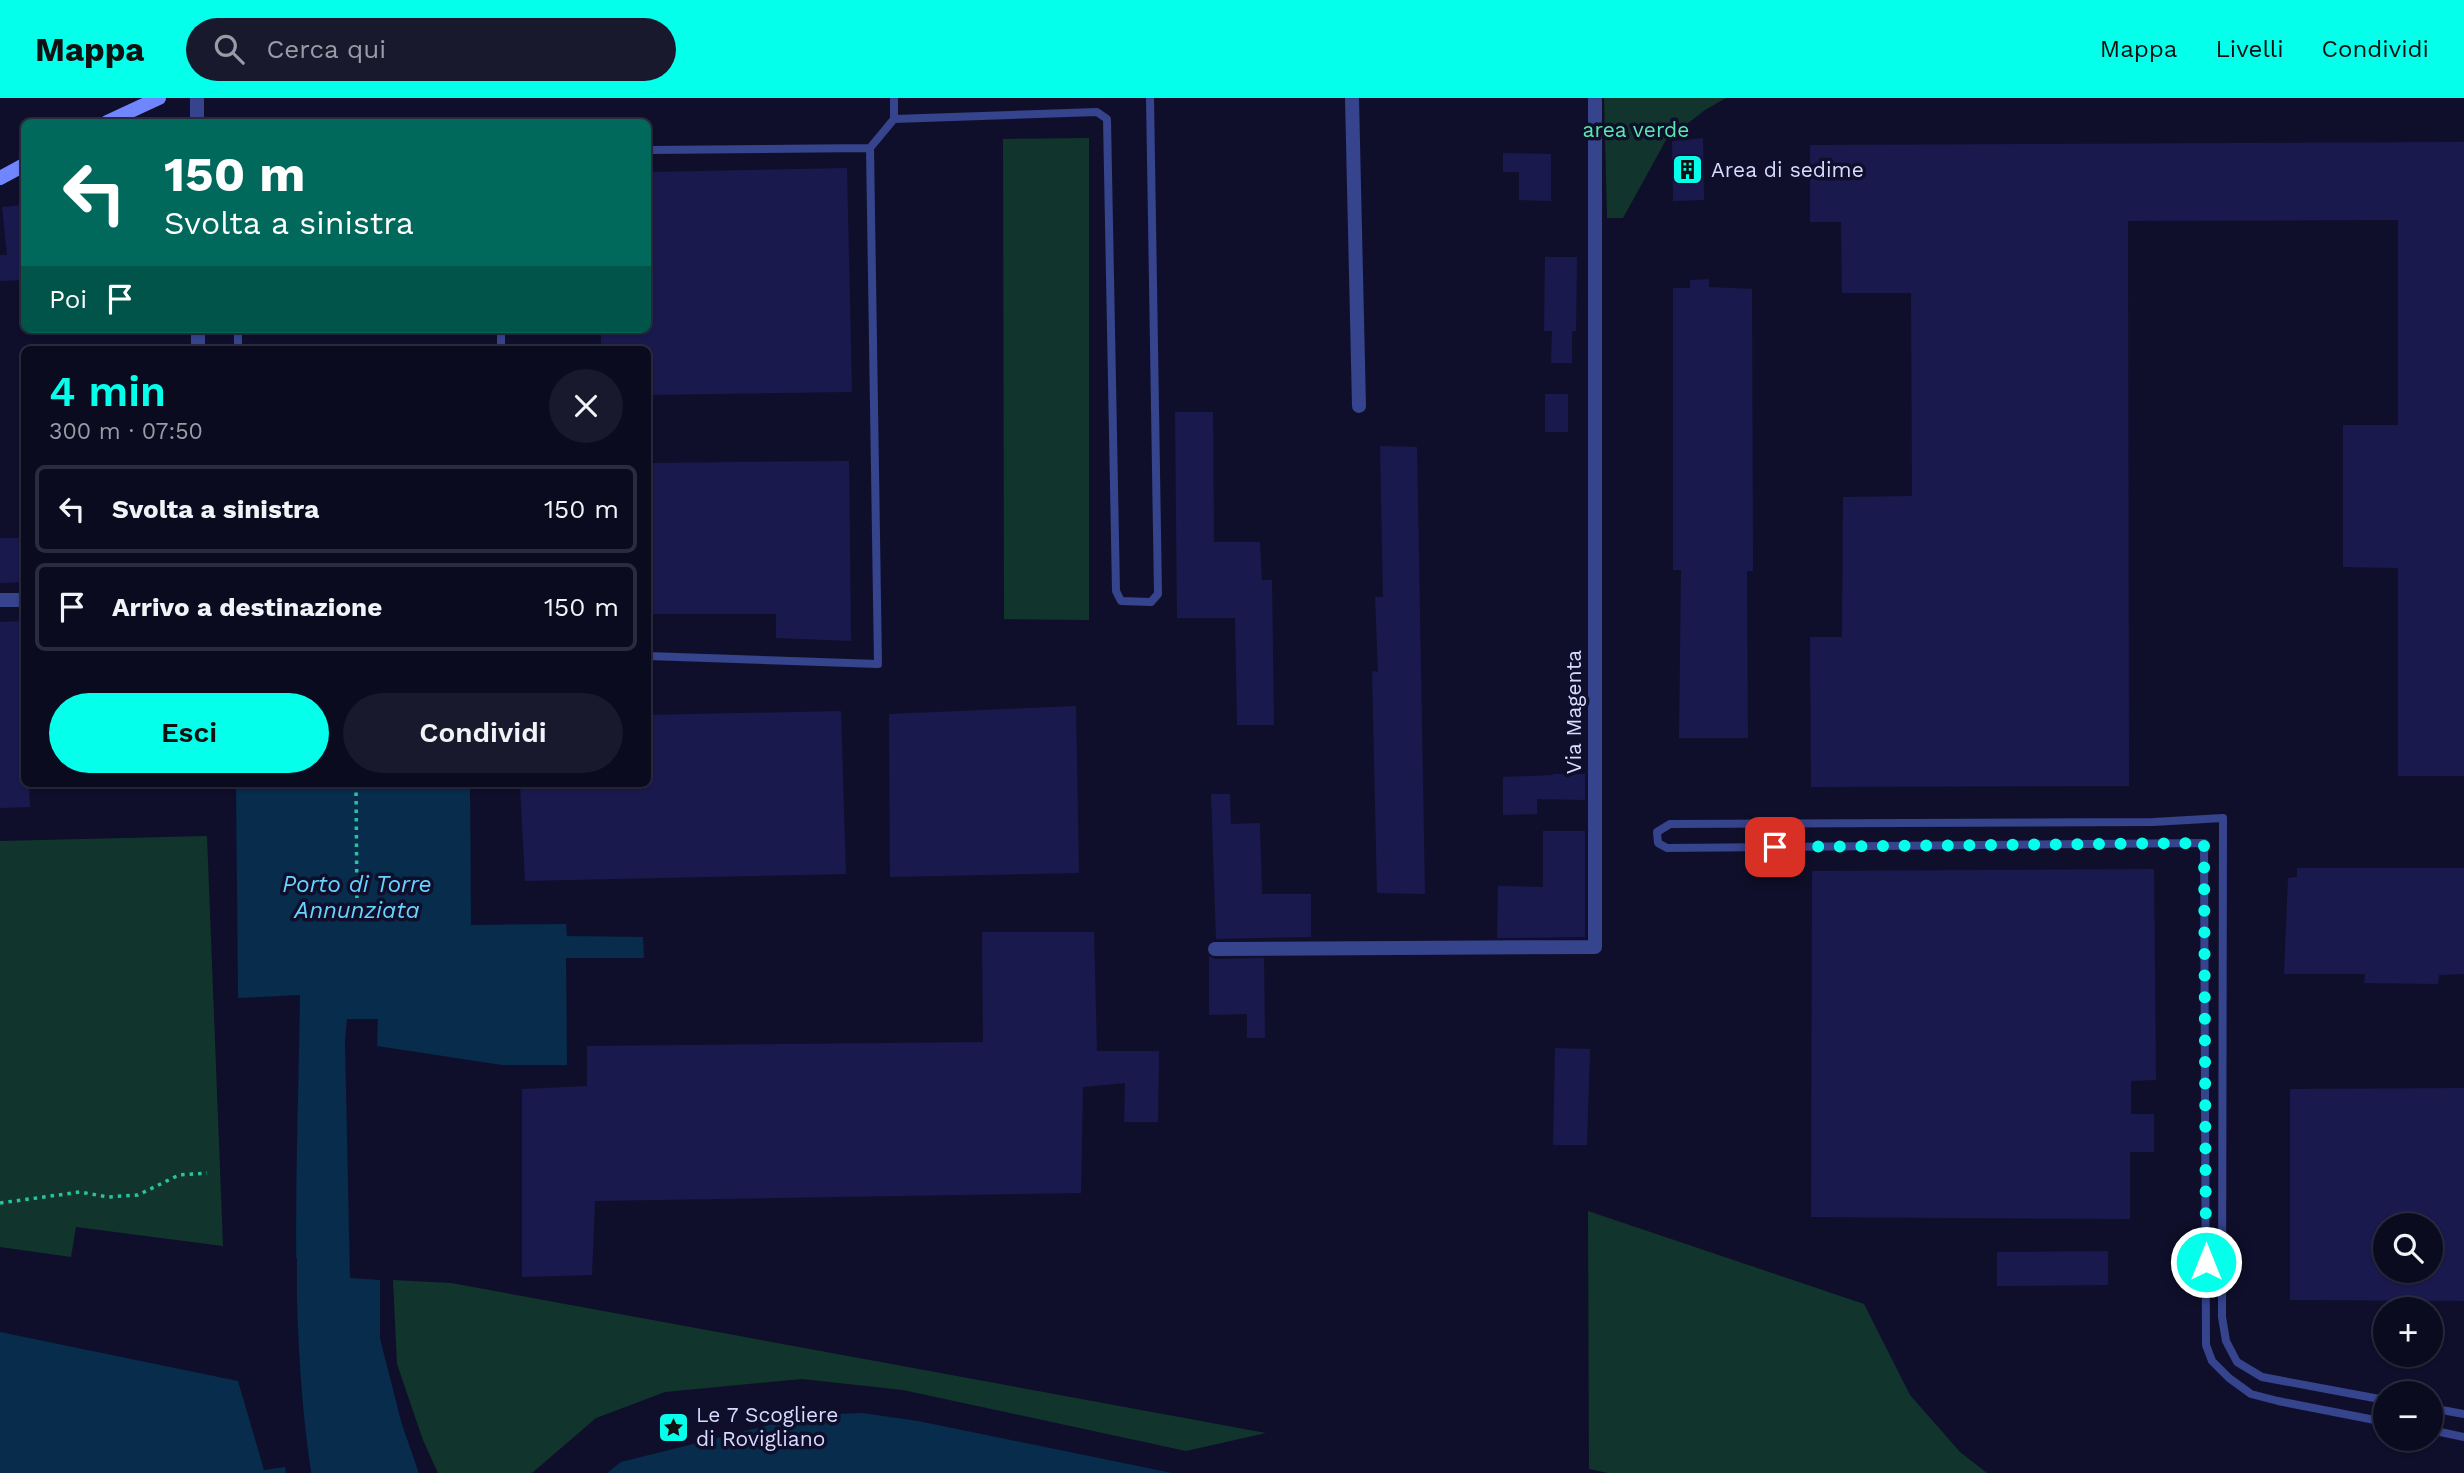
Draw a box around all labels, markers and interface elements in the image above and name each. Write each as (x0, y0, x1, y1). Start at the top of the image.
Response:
search box (186, 18, 676, 81)
text: Mappa (35, 30, 144, 69)
icon: search (210, 30, 248, 68)
text: Cerca qui (266, 34, 386, 64)
text: Mappa (2100, 35, 2177, 63)
text: Livelli (2215, 35, 2284, 63)
text: Condividi (2322, 35, 2429, 63)
park label: area verde (1583, 117, 1689, 142)
text: 150 m (164, 145, 305, 203)
icon: left (49, 147, 140, 238)
building icon: Area di sedime (1671, 153, 1705, 187)
place label: Area di sedime (1711, 157, 1864, 182)
text: Svolta a sinistra (164, 204, 414, 242)
icon: arrive (101, 280, 139, 318)
text: Poi (49, 284, 87, 314)
text: 4 min (49, 367, 166, 416)
button: close (549, 369, 623, 443)
text: 300 m · 07:50 (49, 418, 203, 445)
icon: left (53, 490, 91, 528)
text: Svolta a sinistra (112, 494, 319, 524)
text: 150 m (544, 494, 619, 524)
icon: arrive (53, 588, 91, 626)
text: Arrivo a destinazione (112, 592, 382, 622)
text: 150 m (544, 592, 619, 622)
street label: Via Magenta (1561, 650, 1586, 774)
button: Esci (49, 693, 329, 773)
button: Condividi (343, 693, 623, 773)
pin (1745, 817, 1805, 877)
icon: arrive (1756, 828, 1794, 866)
water label: Porto di Torre Annunziata (282, 871, 432, 924)
map controls (2373, 1213, 2443, 1451)
button: search (2373, 1213, 2443, 1283)
position arrow (2169, 1225, 2243, 1299)
button: + (2373, 1297, 2443, 1367)
button: − (2373, 1381, 2443, 1451)
place label: Le 7 Scogliere di Rovigliano (696, 1402, 838, 1451)
place icon: Le 7 Scogliere di Rovigliano (656, 1410, 690, 1444)

